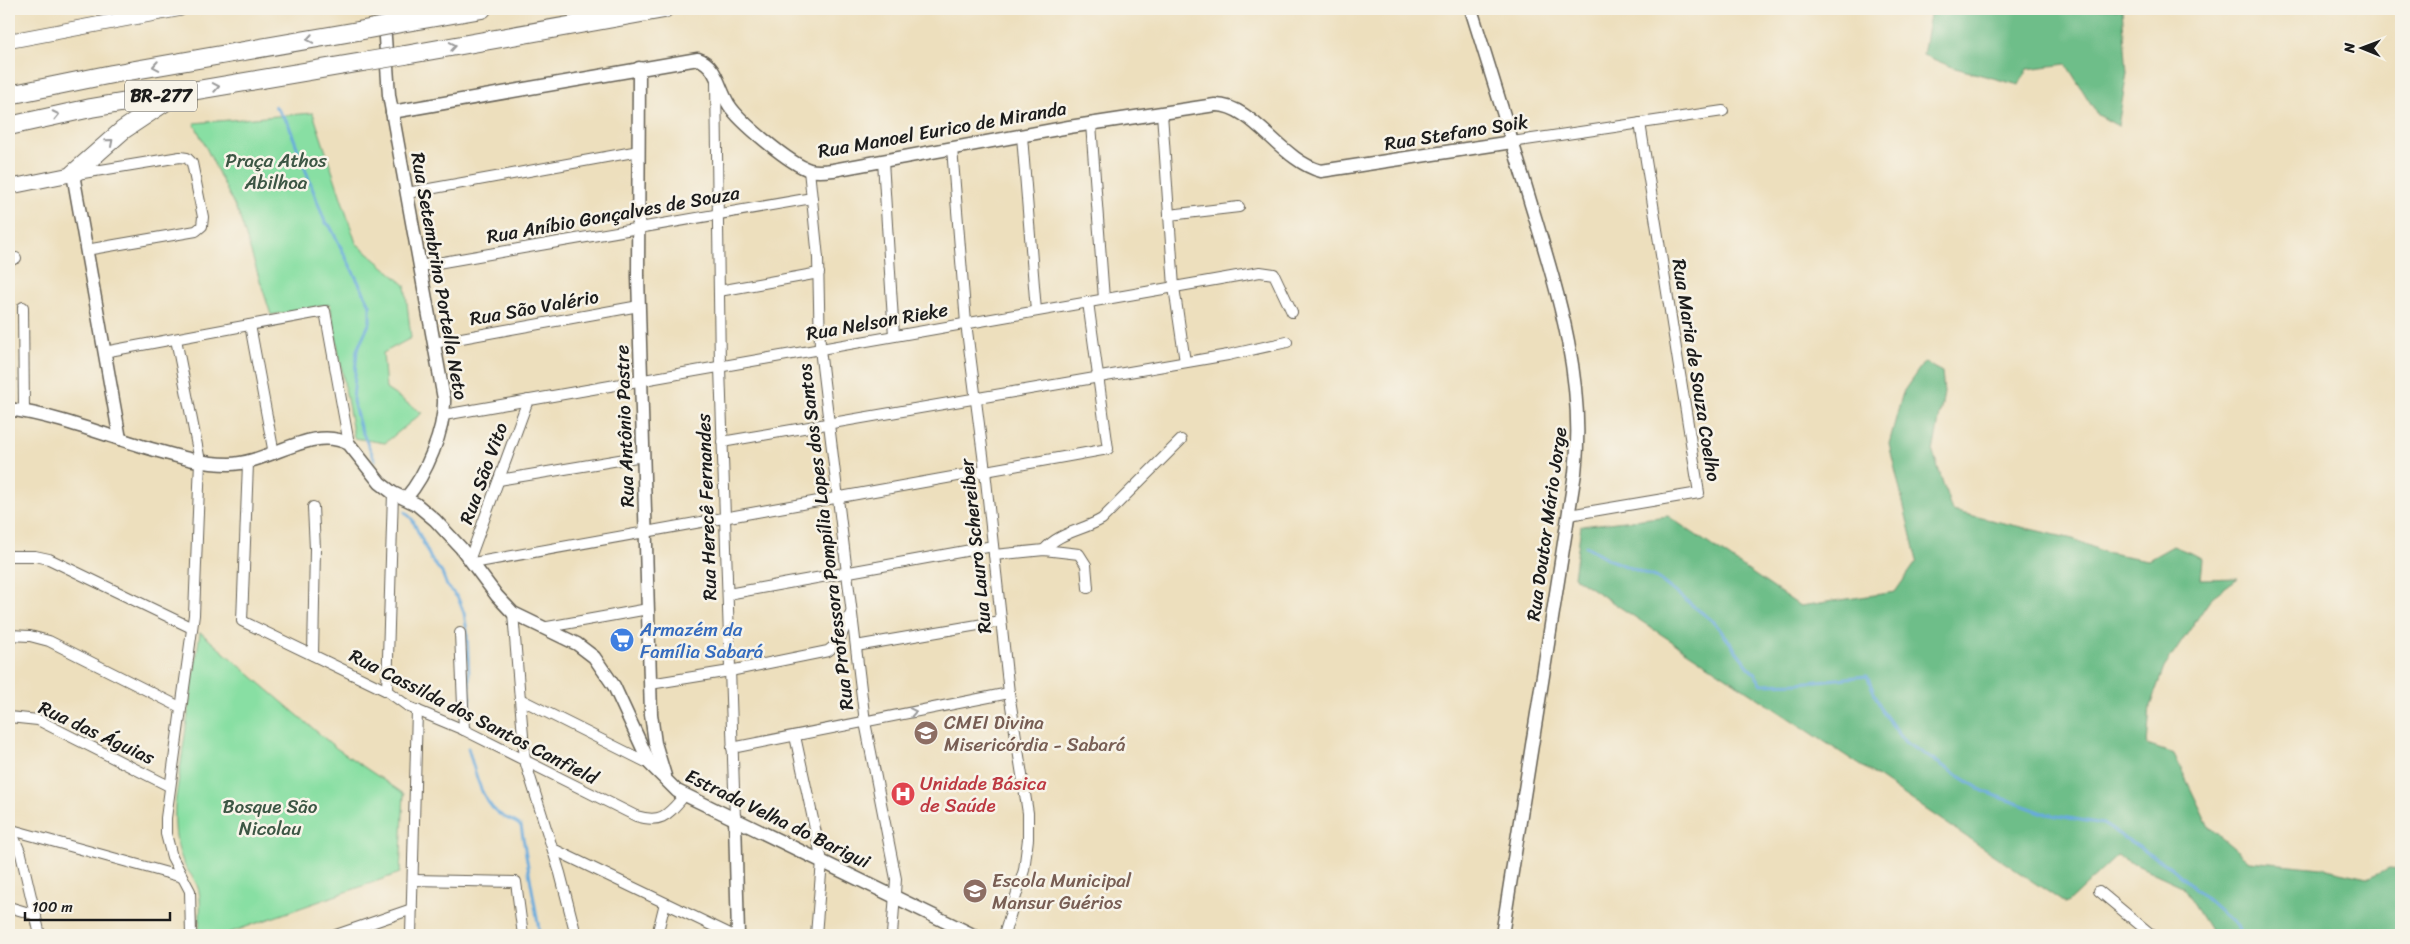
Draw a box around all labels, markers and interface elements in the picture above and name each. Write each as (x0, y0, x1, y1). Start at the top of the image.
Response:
north arrow (2338, 22, 2388, 72)
one-way arrow (305, 34, 314, 44)
one-way arrow (449, 42, 457, 52)
text: N (2337, 42, 2362, 54)
one-way arrow (151, 61, 160, 71)
road number: BR-277 (125, 80, 197, 112)
one-way arrow (212, 82, 221, 92)
street label: Rua Manoel Eurico de Miranda (815, 91, 1069, 168)
street label: Rua Stefano Soik (1382, 105, 1531, 160)
one-way arrow (52, 111, 61, 121)
one-way arrow (104, 139, 113, 148)
park label: Praça Athos Abilhoa (225, 144, 327, 199)
street label: Rua Setembrino Portella Neto (401, 150, 478, 403)
street label: Rua Aníbio Gonçalves de Souza (484, 176, 743, 253)
street label: Rua Maria de Souza Coelho (1663, 256, 1730, 484)
street label: Rua São Valério (467, 280, 601, 335)
street label: Rua Nelson Rieke (804, 293, 951, 350)
street label: Rua Antônio Pastre (605, 344, 644, 508)
street label: Rua Professora Pompília Lopes dos Santos (788, 362, 863, 712)
street label: Rua Herecê Fernandes (687, 413, 726, 601)
street label: Rua São Vito (450, 417, 517, 529)
street label: Rua Doutor Mário Jorge (1517, 425, 1576, 623)
street label: Rua Lauro Schereiber (950, 456, 1001, 635)
place label: Armazém da Família Sabará (639, 613, 764, 668)
supermarket icon: Armazém da Família Sabará (609, 627, 635, 653)
street label: Rua Cassilda dos Santos Canfield (343, 639, 606, 795)
street label: Rua das Águias (33, 691, 161, 774)
place label: CMEI Divina Misericórdia - Sabará (944, 706, 1126, 761)
one-way arrow (909, 707, 918, 718)
school or university icon: CMEI Divina Misericórdia - Sabará (913, 720, 939, 746)
street label: Estrada Velha do Barigui (680, 759, 877, 878)
place label: Unidade Básica de Saúde (920, 767, 1047, 822)
hospital icon: Unidade Básica de Saúde (890, 781, 916, 807)
park label: Bosque São Nicolau (222, 790, 318, 845)
place label: Escola Municipal Mansur Guérios (992, 864, 1132, 919)
school or university icon: Escola Municipal Mansur Guérios (962, 878, 988, 904)
scale bar (25, 889, 170, 921)
text: 100 m (32, 894, 73, 920)

